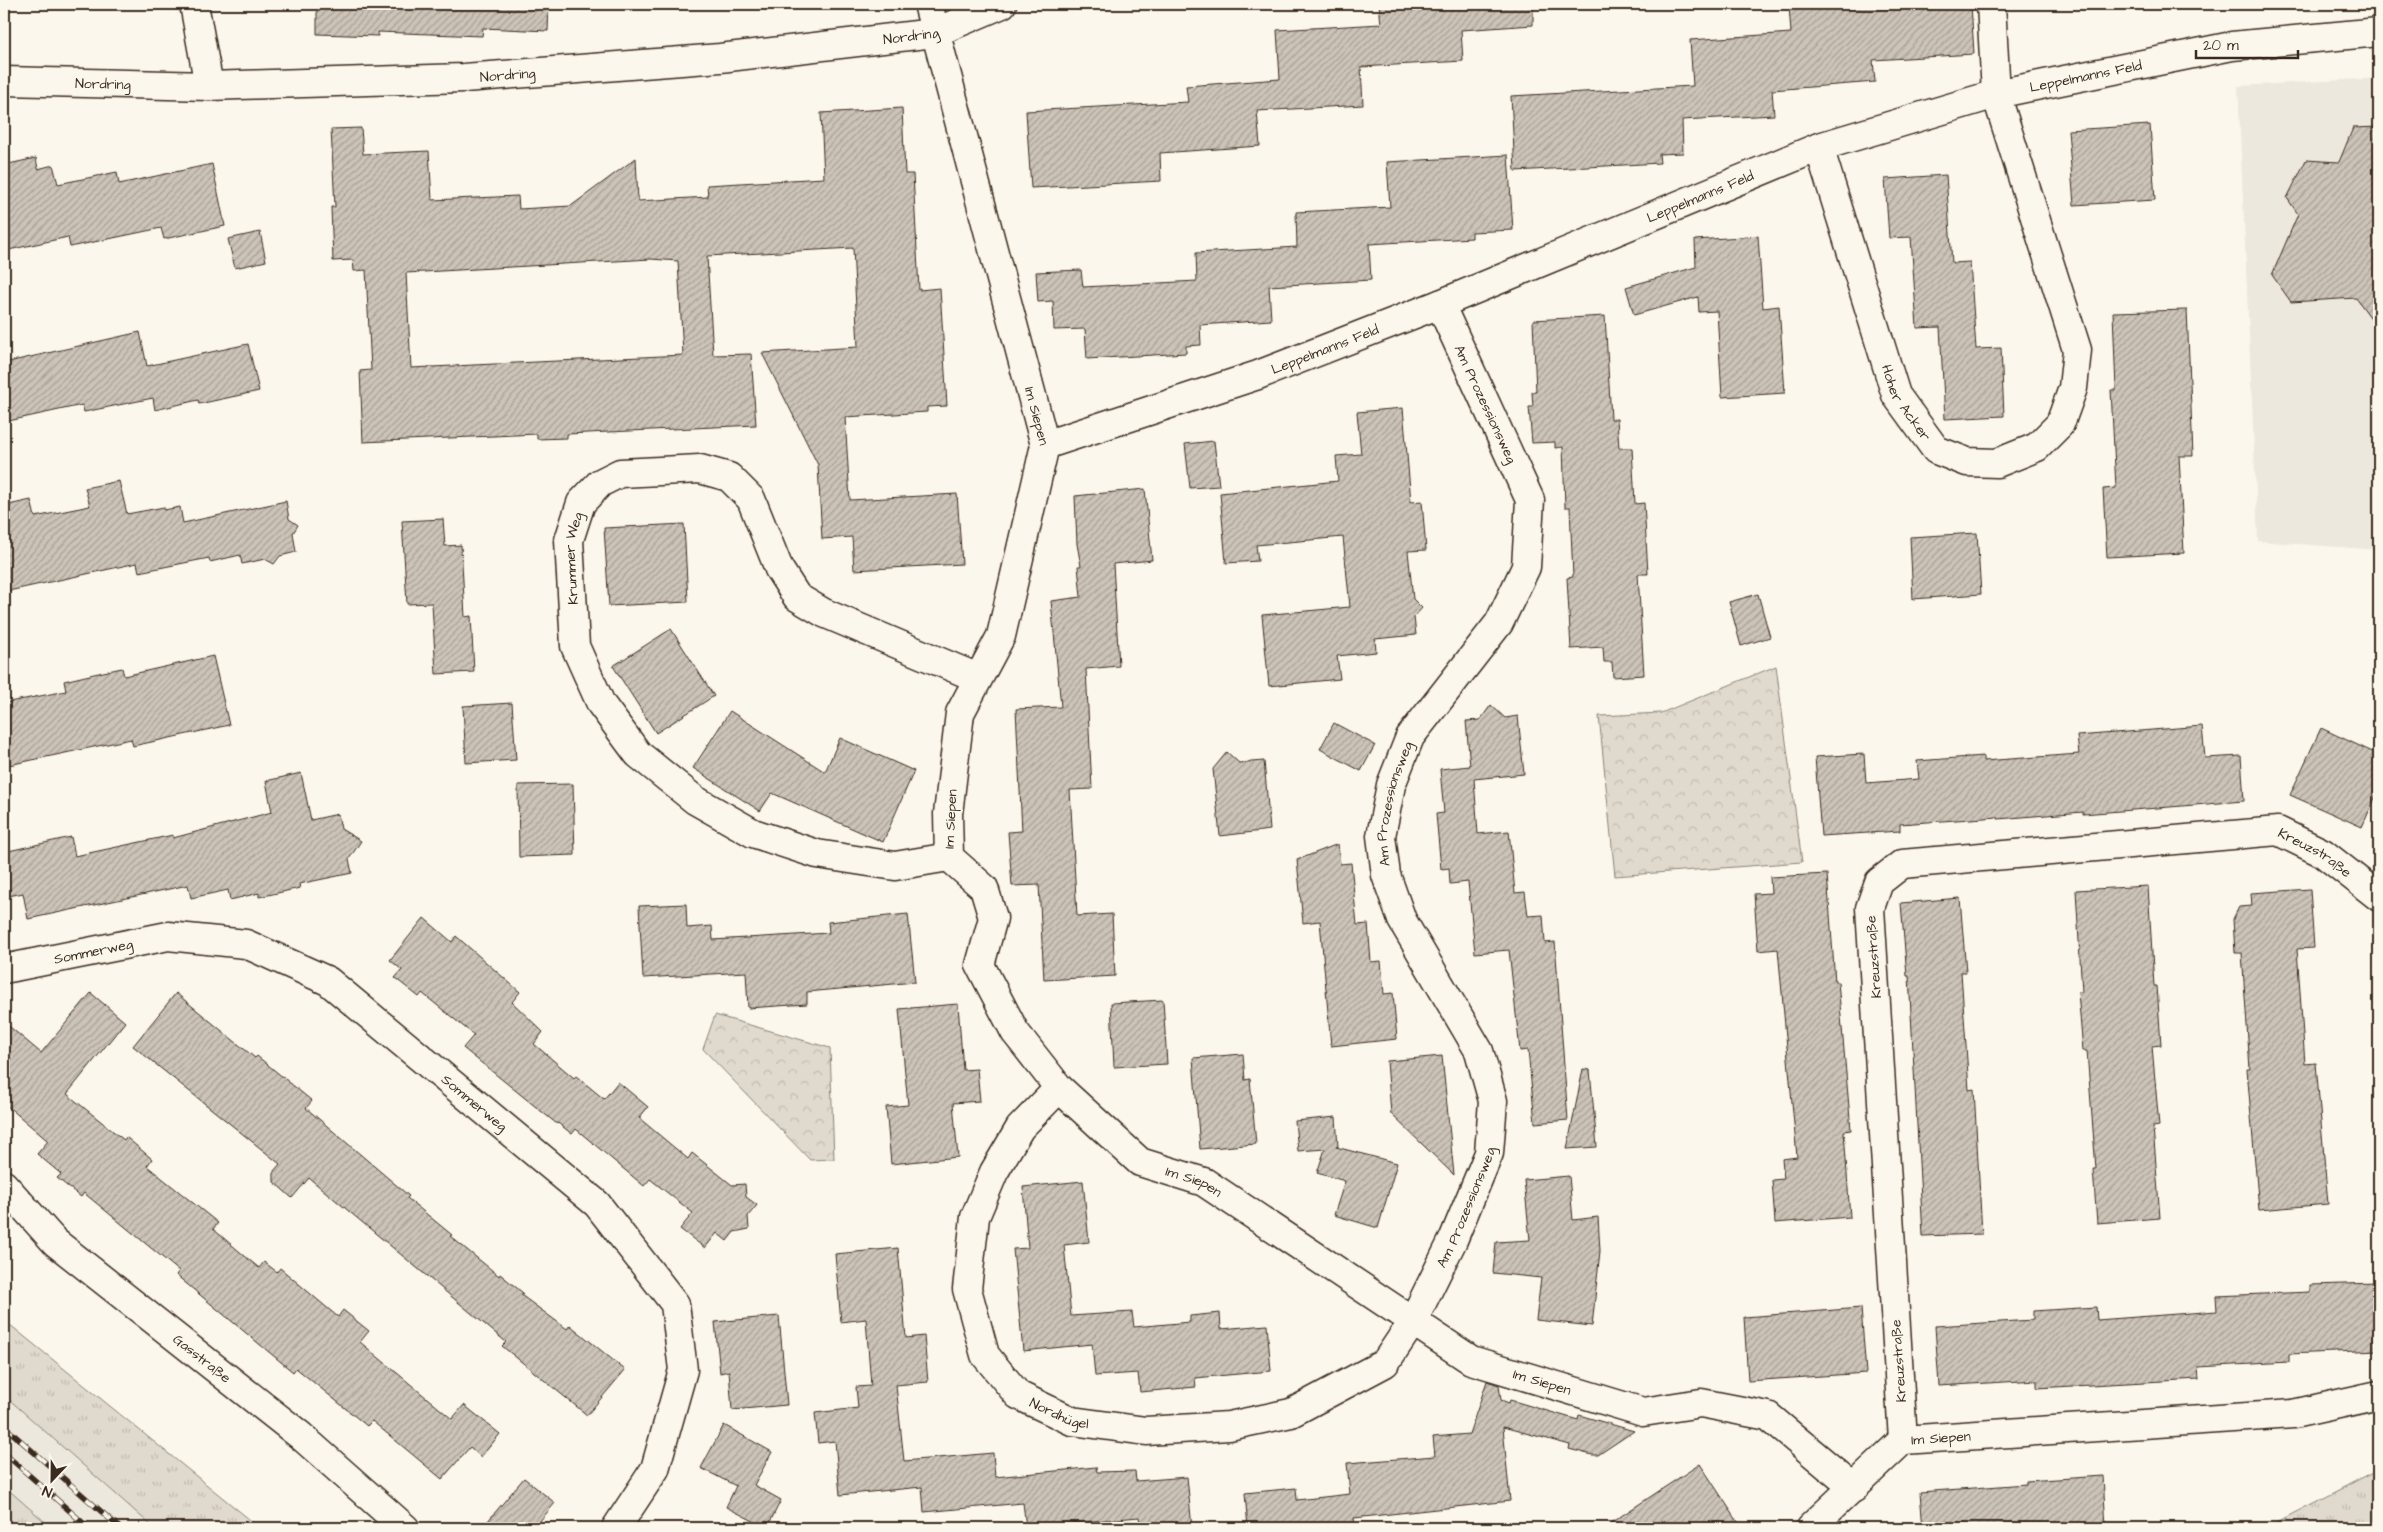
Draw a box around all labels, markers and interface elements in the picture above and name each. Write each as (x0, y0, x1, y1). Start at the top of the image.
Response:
street label: Nordring (882, 23, 942, 50)
scale bar (2196, 28, 2298, 60)
text: 20 m (2203, 35, 2239, 56)
street label: Leppelmanns Feld (2028, 56, 2144, 98)
street label: Nordring (479, 63, 536, 88)
street label: Nordring (75, 74, 131, 95)
street label: Leppelmanns Feld (1644, 166, 1757, 228)
street label: Leppelmanns Feld (1269, 320, 1382, 380)
street label: Am Prozessionsweg (1449, 342, 1521, 467)
street label: Hoher Acker (1876, 362, 1935, 446)
street label: Im Siepen (1019, 385, 1054, 447)
street label: Krummer Weg (560, 510, 588, 605)
street label: Am Prozessionsweg (1372, 739, 1418, 867)
street label: Im Siepen (939, 789, 963, 849)
street label: Kreuzstraße (2274, 824, 2356, 883)
street label: Kreuzstraße (1861, 914, 1887, 999)
street label: Sommerweg (52, 934, 135, 970)
street label: Sommerweg (437, 1070, 511, 1137)
street label: Am Prozessionsweg (1432, 1147, 1500, 1271)
street label: Im Siepen (1163, 1162, 1226, 1202)
street label: Kreuzstraße (1886, 1318, 1912, 1403)
street label: Gasstraße (168, 1330, 235, 1388)
street label: Im Siepen (1511, 1364, 1573, 1401)
street label: Nordhügel (1026, 1393, 1090, 1434)
street label: Im Siepen (1910, 1427, 1971, 1450)
north arrow (28, 1454, 78, 1504)
text: N (39, 1480, 55, 1502)

